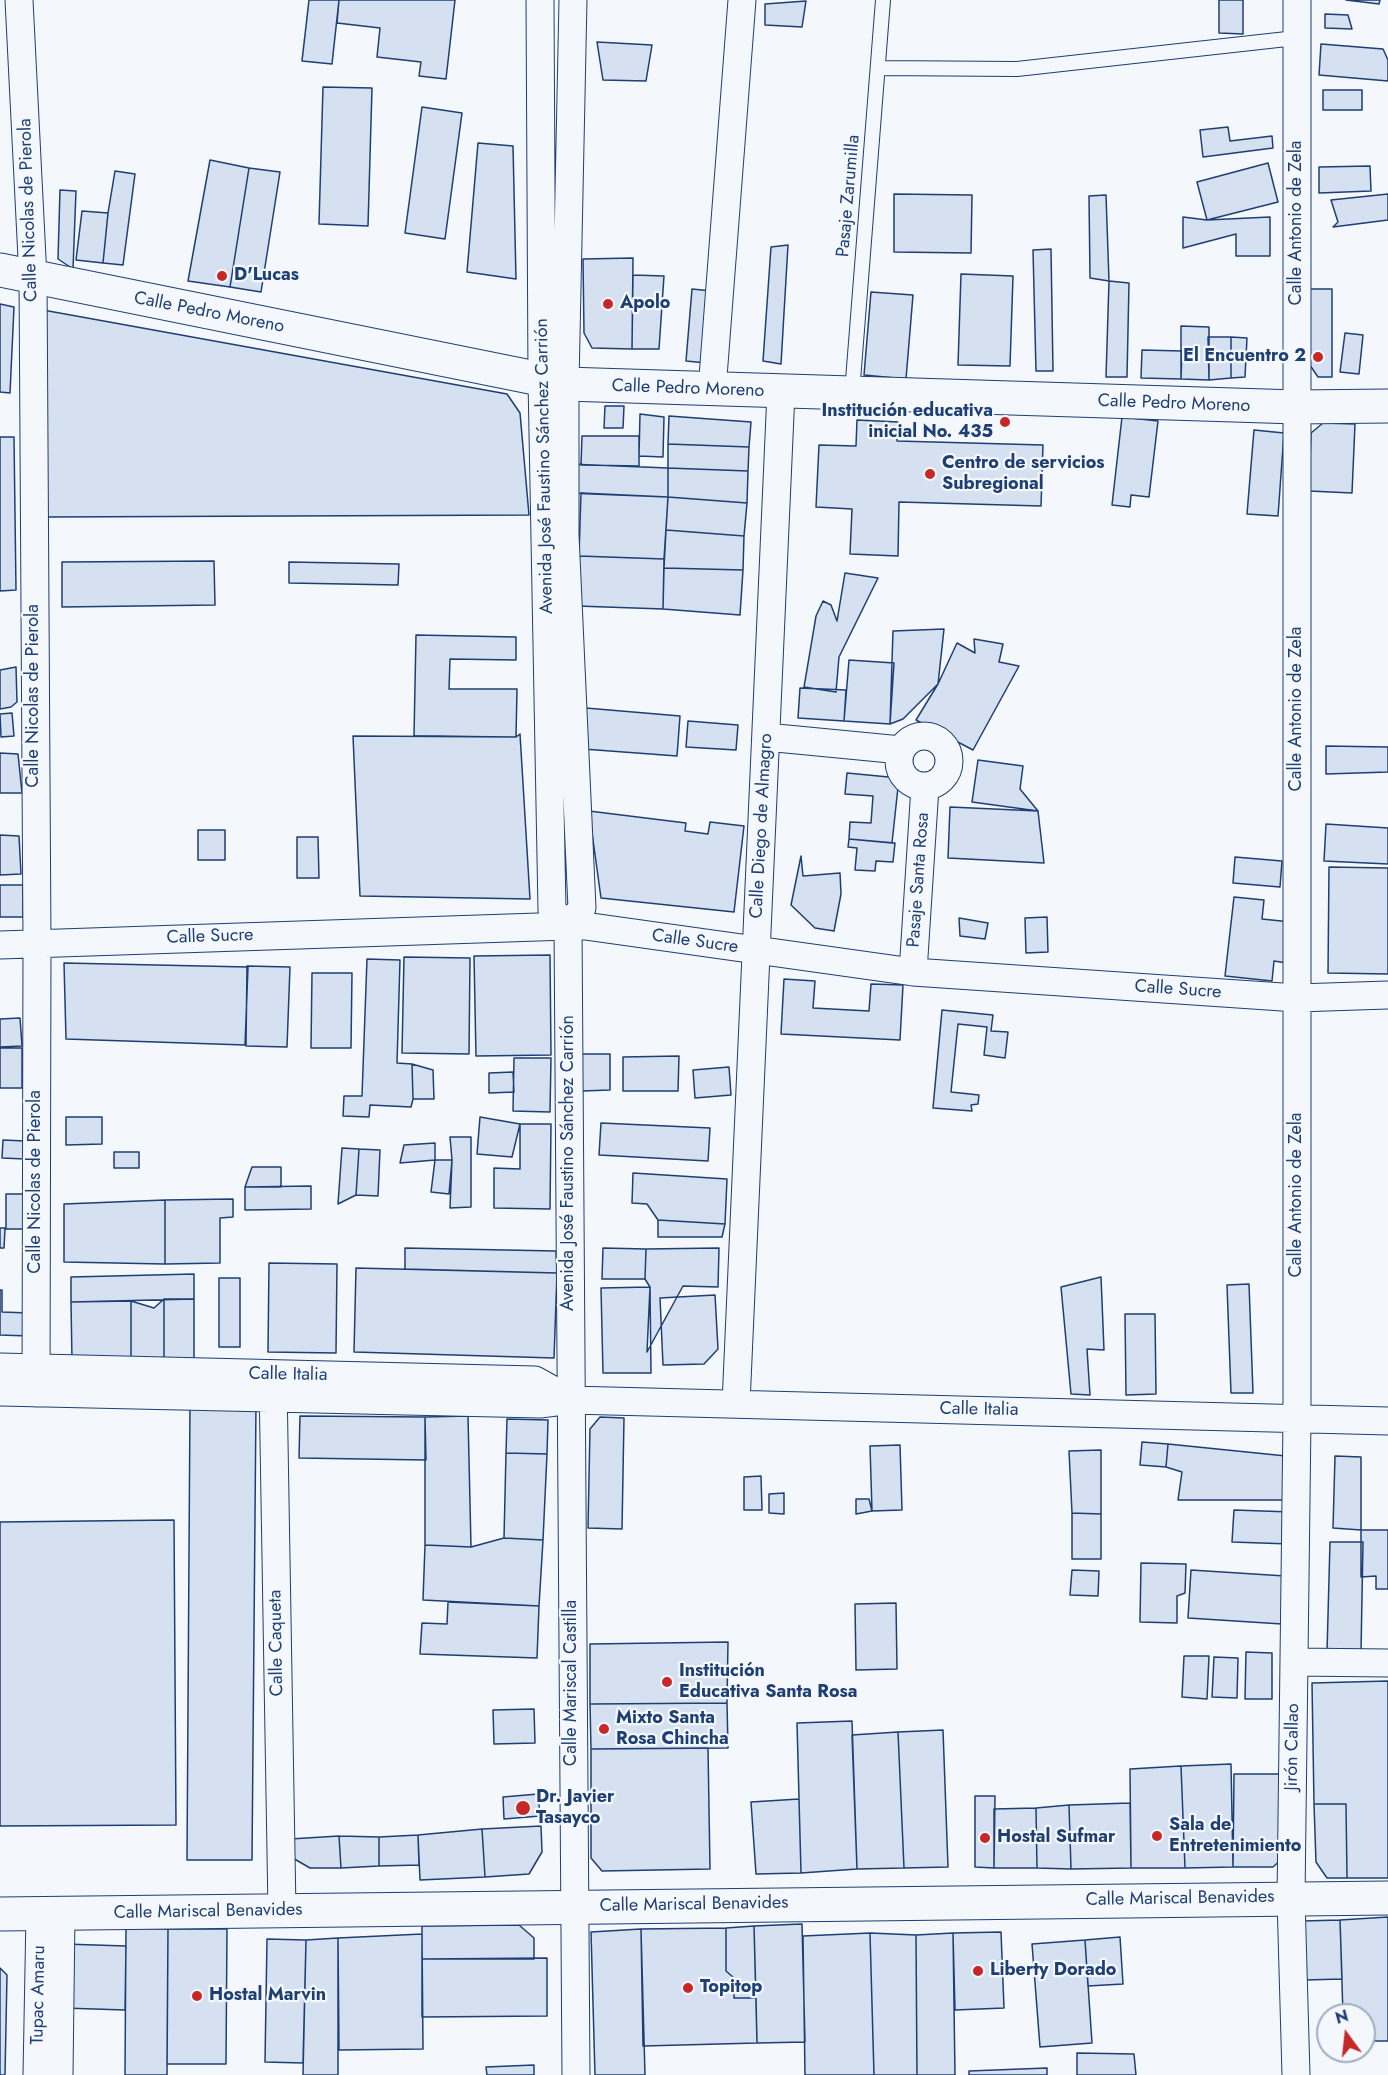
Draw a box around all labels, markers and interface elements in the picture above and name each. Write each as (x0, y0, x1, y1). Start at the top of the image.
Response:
street label: Calle Nicolas de Pierola (15, 118, 43, 302)
street label: Pasaje Zarumilla (833, 134, 865, 258)
street label: Calle Antonio de Zela (1286, 140, 1308, 306)
place label: D'Lucas (234, 265, 299, 287)
marker: D'Lucas (215, 269, 229, 283)
street label: Calle Pedro Moreno (132, 288, 286, 338)
place label: Apolo (620, 293, 670, 315)
marker: Apolo (601, 297, 615, 311)
street label: Avenida José Faustino Sánchez Carrión (532, 318, 558, 614)
place label: El Encuentro 2 (1183, 346, 1306, 368)
marker: El Encuentro 2 (1311, 350, 1325, 364)
street label: Calle Pedro Moreno (611, 376, 765, 402)
street label: Calle Pedro Moreno (1097, 391, 1251, 417)
place label: Institución educativa inicial No. 435 (821, 401, 993, 444)
marker: Institución educativa inicial No. 435 (998, 415, 1012, 429)
place label: Centro de servicios Subregional (942, 453, 1105, 496)
marker: Centro de servicios Subregional (923, 467, 937, 481)
street label: Calle Nicolas de Pierola (23, 604, 45, 788)
street label: Calle Antonio de Zela (1286, 626, 1308, 792)
street label: Calle Diego de Almagro (746, 733, 778, 919)
street label: Pasaje Santa Rosa (904, 812, 934, 948)
street label: Calle Sucre (166, 925, 254, 949)
street label: Calle Sucre (650, 925, 740, 959)
street label: Calle Sucre (1134, 976, 1222, 1004)
street label: Avenida José Faustino Sánchez Carrión (558, 1015, 580, 1311)
street label: Calle Nicolas de Pierola (25, 1090, 47, 1274)
street label: Calle Antonio de Zela (1286, 1112, 1308, 1278)
street label: Calle Italia (248, 1364, 328, 1386)
street label: Calle Italia (939, 1399, 1019, 1421)
street label: Calle Caqueta (265, 1589, 289, 1697)
street label: Calle Mariscal Castilla (561, 1600, 583, 1766)
place label: Institución Educativa Santa Rosa (679, 1661, 857, 1704)
marker: Institución Educativa Santa Rosa (660, 1675, 674, 1689)
street label: Jirón Callao (1281, 1703, 1305, 1791)
place label: Mixto Santa Rosa Chincha (616, 1708, 729, 1750)
marker: Mixto Santa Rosa Chincha (597, 1722, 611, 1736)
place label: Dr. Javier Tasayco (536, 1787, 614, 1830)
marker: Dr. Javier Tasayco (514, 1799, 532, 1817)
place label: Sala de Entretenimiento (1169, 1815, 1301, 1858)
place label: Hostal Sufmar (997, 1827, 1115, 1849)
marker: Sala de Entretenimiento (1150, 1829, 1164, 1843)
marker: Hostal Sufmar (978, 1831, 992, 1845)
street label: Calle Mariscal Benavides (1085, 1887, 1275, 1911)
street label: Calle Mariscal Benavides (599, 1893, 789, 1917)
street label: Calle Mariscal Benavides (113, 1900, 303, 1924)
street label: Tupac Amaru (27, 1945, 51, 2045)
place label: Liberty Dorado (990, 1960, 1116, 1982)
marker: Liberty Dorado (971, 1964, 985, 1978)
place label: Topitop (700, 1977, 762, 1999)
marker: Topitop (681, 1981, 695, 1995)
place label: Hostal Marvin (209, 1985, 326, 2007)
marker: Hostal Marvin (190, 1989, 204, 2003)
north arrow (1316, 2003, 1376, 2063)
text: N (1333, 2004, 1351, 2030)

